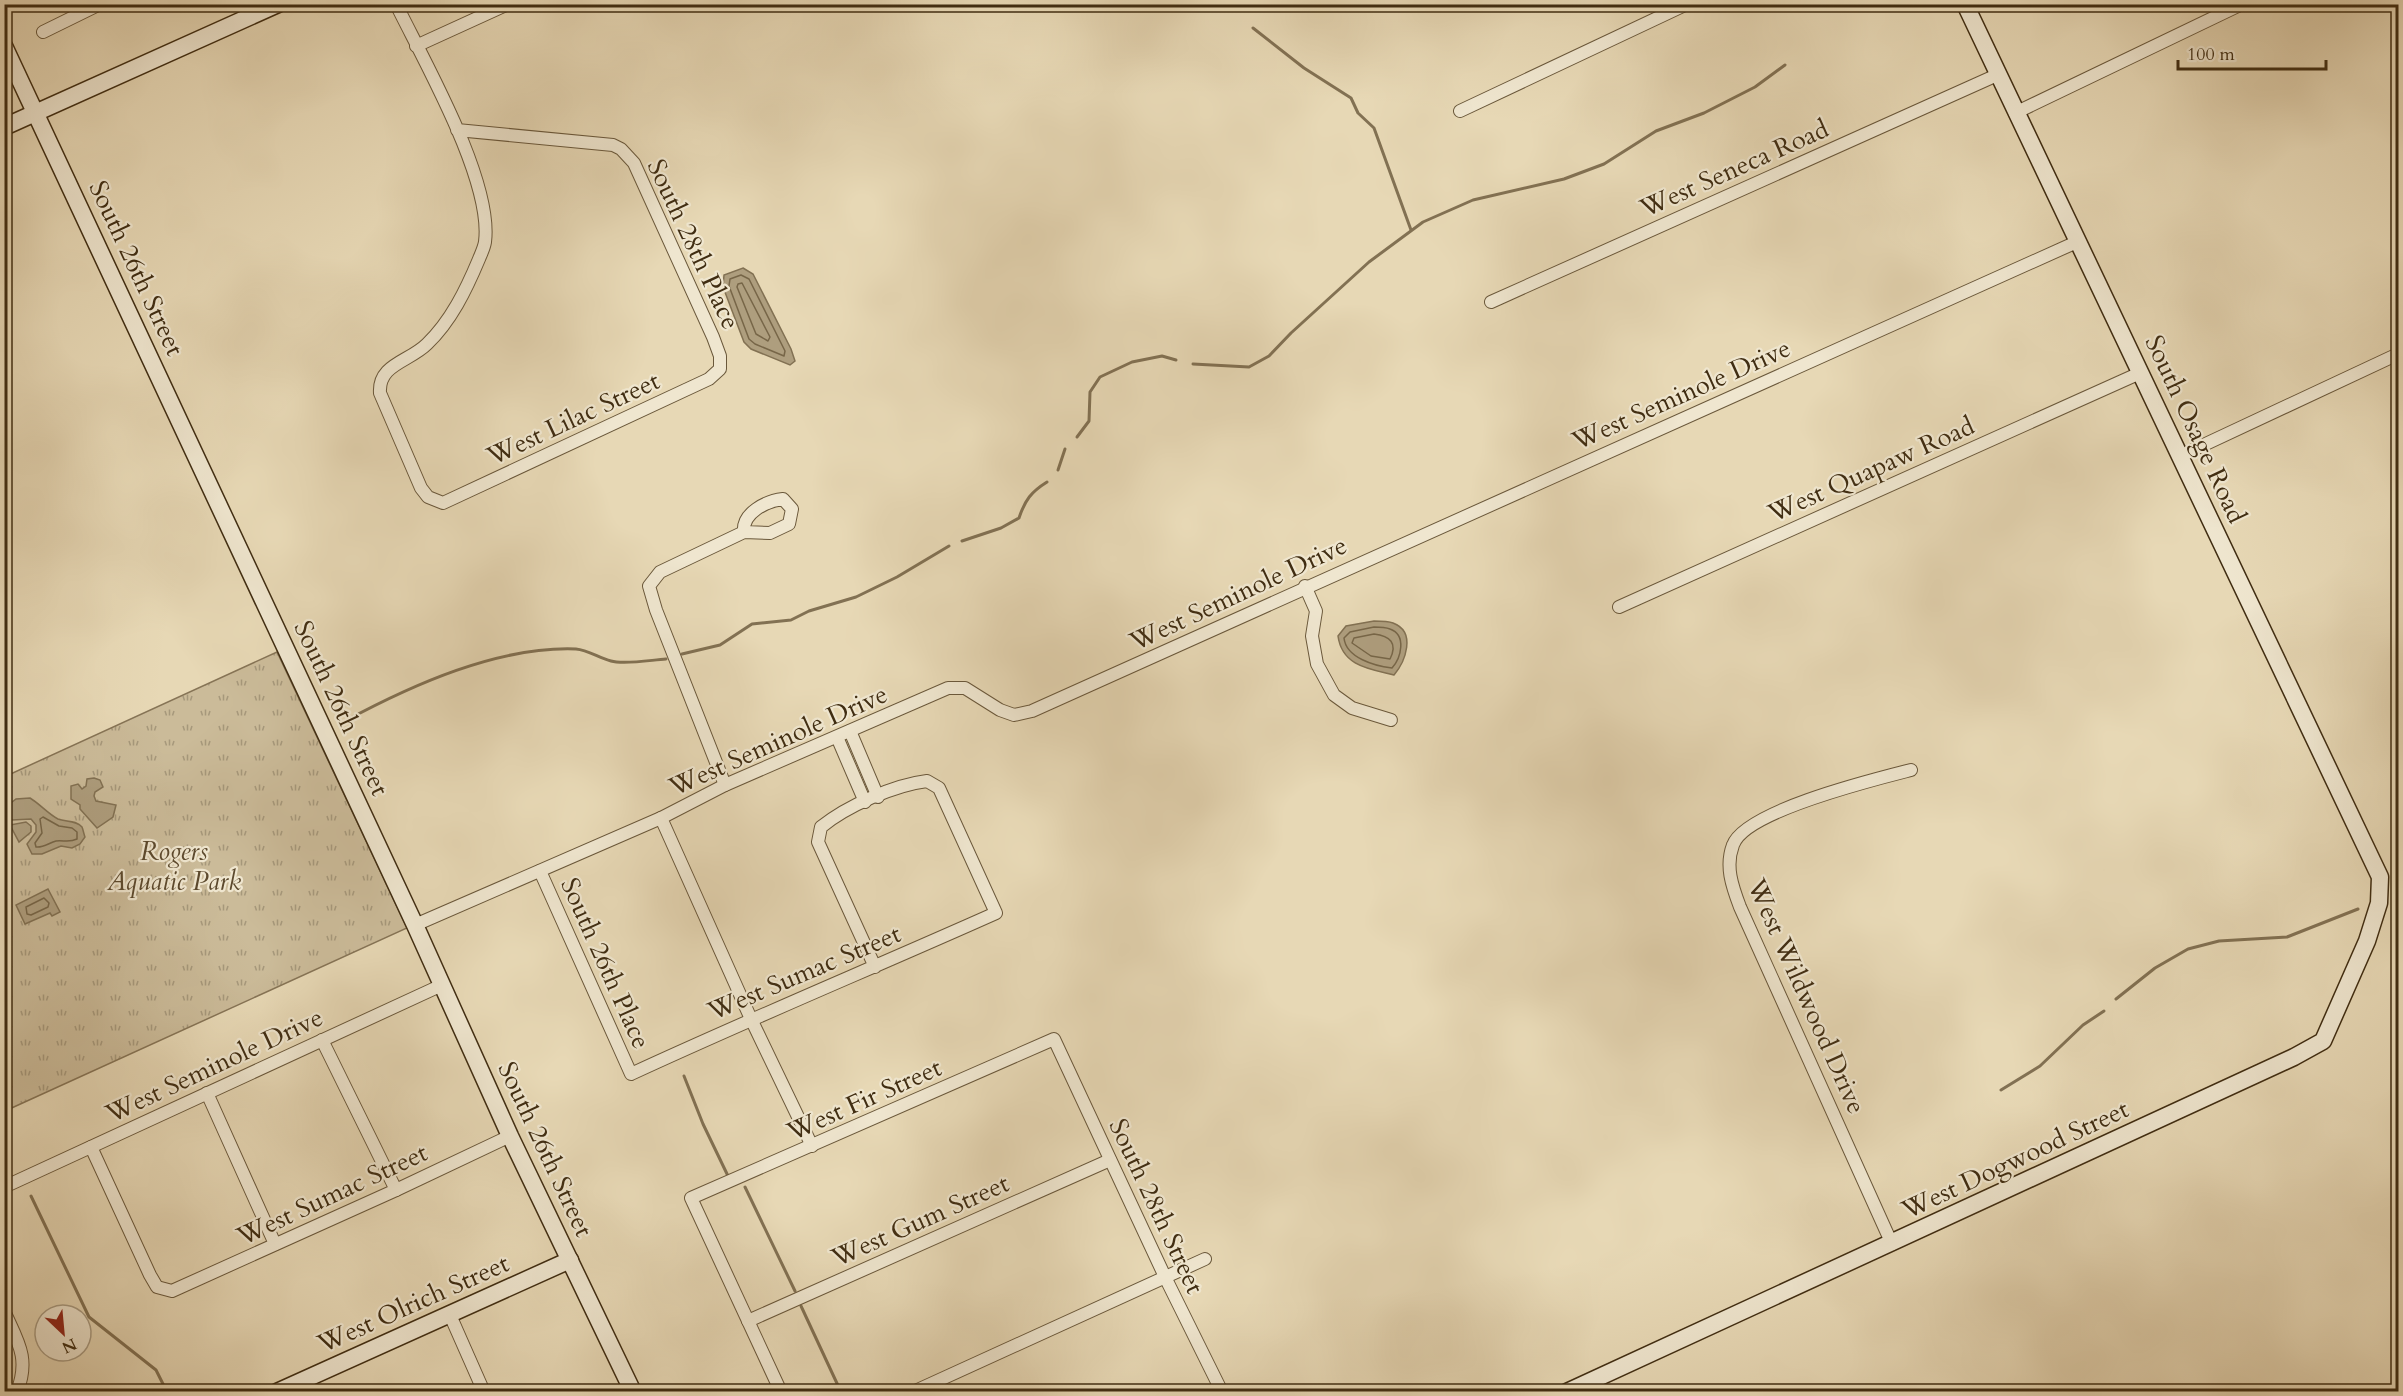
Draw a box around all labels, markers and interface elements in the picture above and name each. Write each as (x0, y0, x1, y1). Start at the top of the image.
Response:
scale bar (2178, 33, 2326, 71)
text: 100 m (2187, 42, 2235, 67)
street label: West Seneca Road (1633, 111, 1834, 226)
street label: South 28th Place (639, 154, 748, 335)
street label: South 26th Street (81, 175, 192, 361)
street label: South Osage Road (2137, 329, 2255, 529)
street label: West Seminole Drive (1566, 331, 1796, 459)
street label: West Lilac Street (480, 363, 665, 474)
street label: West Quapaw Road (1762, 408, 1980, 531)
street label: West Seminole Drive (1123, 528, 1352, 660)
street label: South 26th Street (286, 615, 397, 801)
street label: West Seminole Drive (663, 677, 893, 805)
park label: Rogers Aquatic Park (106, 834, 241, 899)
street label: South 26th Place (552, 872, 659, 1054)
street label: West Wildwood Drive (1739, 872, 1874, 1119)
street label: West Sumac Street (701, 916, 906, 1029)
street label: West Seminole Drive (99, 1000, 328, 1132)
street label: West Fir Street (781, 1050, 947, 1150)
street label: South 26th Street (490, 1056, 601, 1242)
street label: West Dogwood Street (1895, 1092, 2134, 1228)
street label: South 28th Street (1101, 1113, 1212, 1299)
street label: West Sumac Street (230, 1135, 433, 1254)
street label: West Gum Street (825, 1166, 1014, 1276)
street label: West Olrich Street (311, 1246, 514, 1362)
north arrow (33, 1303, 93, 1363)
text: N (58, 1333, 80, 1359)

